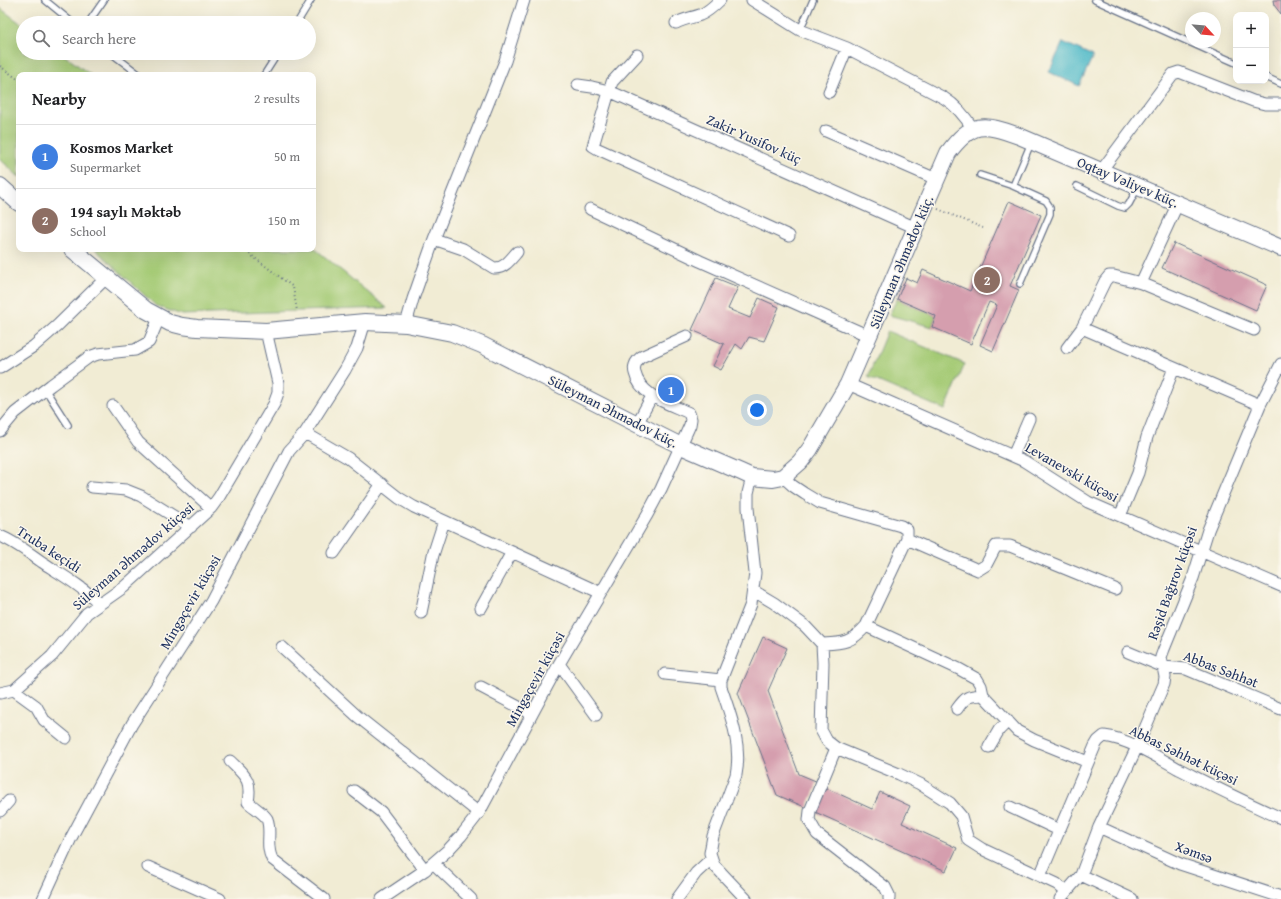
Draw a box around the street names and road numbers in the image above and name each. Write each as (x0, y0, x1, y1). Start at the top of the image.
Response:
street label: Zakir Yusifov küç (703, 109, 805, 169)
street label: Oqtay Vəliyev küç. (1074, 152, 1182, 212)
street label: Süleyman Əhmədov küç. (864, 192, 938, 332)
street label: Süleyman Əhmədov küç. (545, 370, 681, 452)
street label: Levanevski küçəsi (1022, 437, 1122, 507)
street label: Süleyman Əhmədov küçəsi (68, 497, 198, 615)
street label: Truba keçidi (13, 521, 85, 577)
street label: Rəşid Bağırov küçəsi (1142, 523, 1202, 643)
street label: Mingəçevir küçəsi (155, 551, 225, 653)
street label: Mingəçevir küçəsi (501, 628, 570, 730)
street label: Abbas Səhhət (1181, 646, 1261, 692)
street label: Abbas Səhhət küçəsi (1126, 720, 1242, 790)
street label: Xəmsə (1172, 836, 1216, 868)

